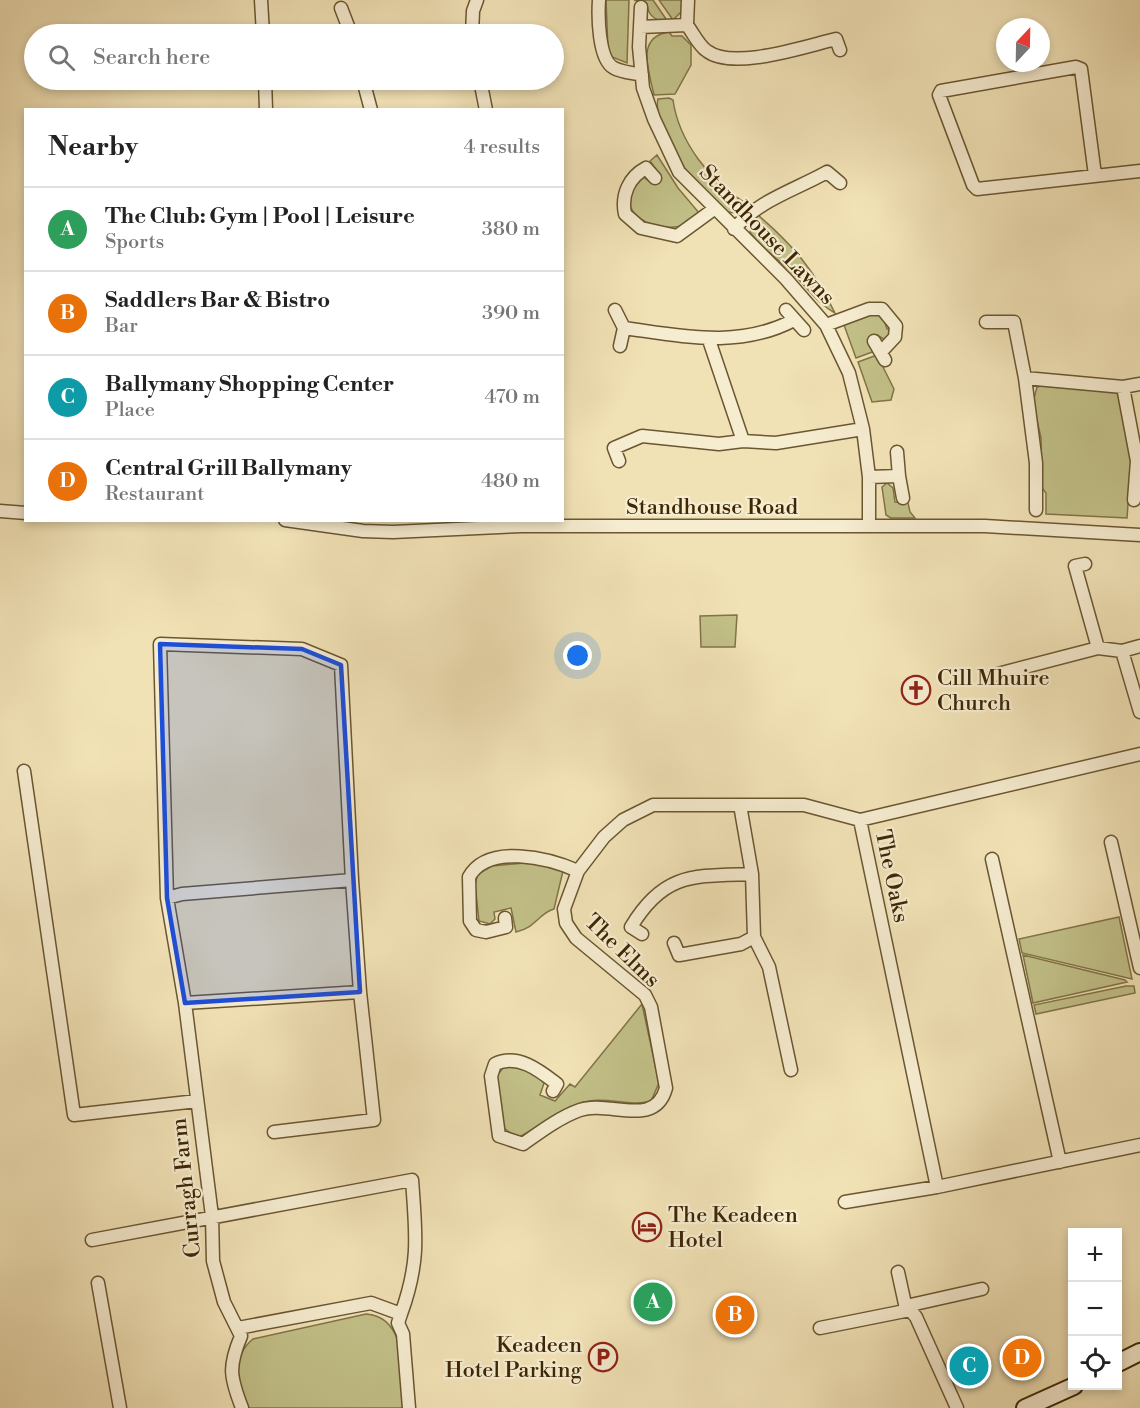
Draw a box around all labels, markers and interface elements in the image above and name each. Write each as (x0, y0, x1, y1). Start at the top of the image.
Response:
north arrow (996, 18, 1050, 72)
search box (24, 24, 564, 90)
icon: search (45, 41, 78, 74)
text: Search here (93, 44, 210, 71)
text: Nearby (48, 131, 138, 163)
text: 4 results (463, 135, 540, 160)
street label: Standhouse Lawns (693, 159, 841, 311)
text: The Club: Gym | Pool | Leisure (105, 203, 415, 230)
text: A (60, 217, 75, 242)
text: 380 m (482, 217, 540, 242)
text: Sports (105, 230, 164, 255)
text: Saddlers Bar & Bistro (105, 287, 330, 314)
text: B (60, 301, 75, 326)
text: 390 m (482, 301, 540, 326)
text: Bar (105, 314, 138, 339)
text: Ballymany Shopping Center (105, 371, 394, 398)
text: C (60, 385, 75, 410)
text: 470 m (484, 385, 540, 410)
text: Place (105, 398, 155, 423)
text: Central Grill Ballymany (105, 455, 352, 482)
text: D (60, 469, 75, 494)
text: 480 m (481, 469, 540, 494)
text: Restaurant (105, 482, 204, 507)
street label: Standhouse Road (626, 494, 798, 521)
your location (563, 641, 592, 670)
place label: Cill Mhuire Church (937, 665, 1050, 717)
church icon: Cill Mhuire Church (900, 674, 932, 706)
street label: The Oaks (869, 827, 915, 925)
street label: The Elms (579, 909, 665, 994)
street label: Curragh Farm (166, 1117, 207, 1259)
place label: The Keadeen Hotel (668, 1202, 798, 1254)
hotel icon: The Keadeen Hotel (631, 1211, 663, 1243)
map controls (1068, 1228, 1122, 1390)
button: + (1068, 1228, 1122, 1282)
pin: A (634, 1280, 672, 1324)
button: − (1068, 1282, 1122, 1336)
pin: B (716, 1292, 754, 1338)
place label: Keadeen Hotel Parking (445, 1332, 583, 1384)
pin: D (1002, 1336, 1042, 1380)
button: locate (1068, 1336, 1122, 1390)
parking icon: Keadeen Hotel Parking (587, 1341, 619, 1373)
pin: C (950, 1344, 988, 1388)

